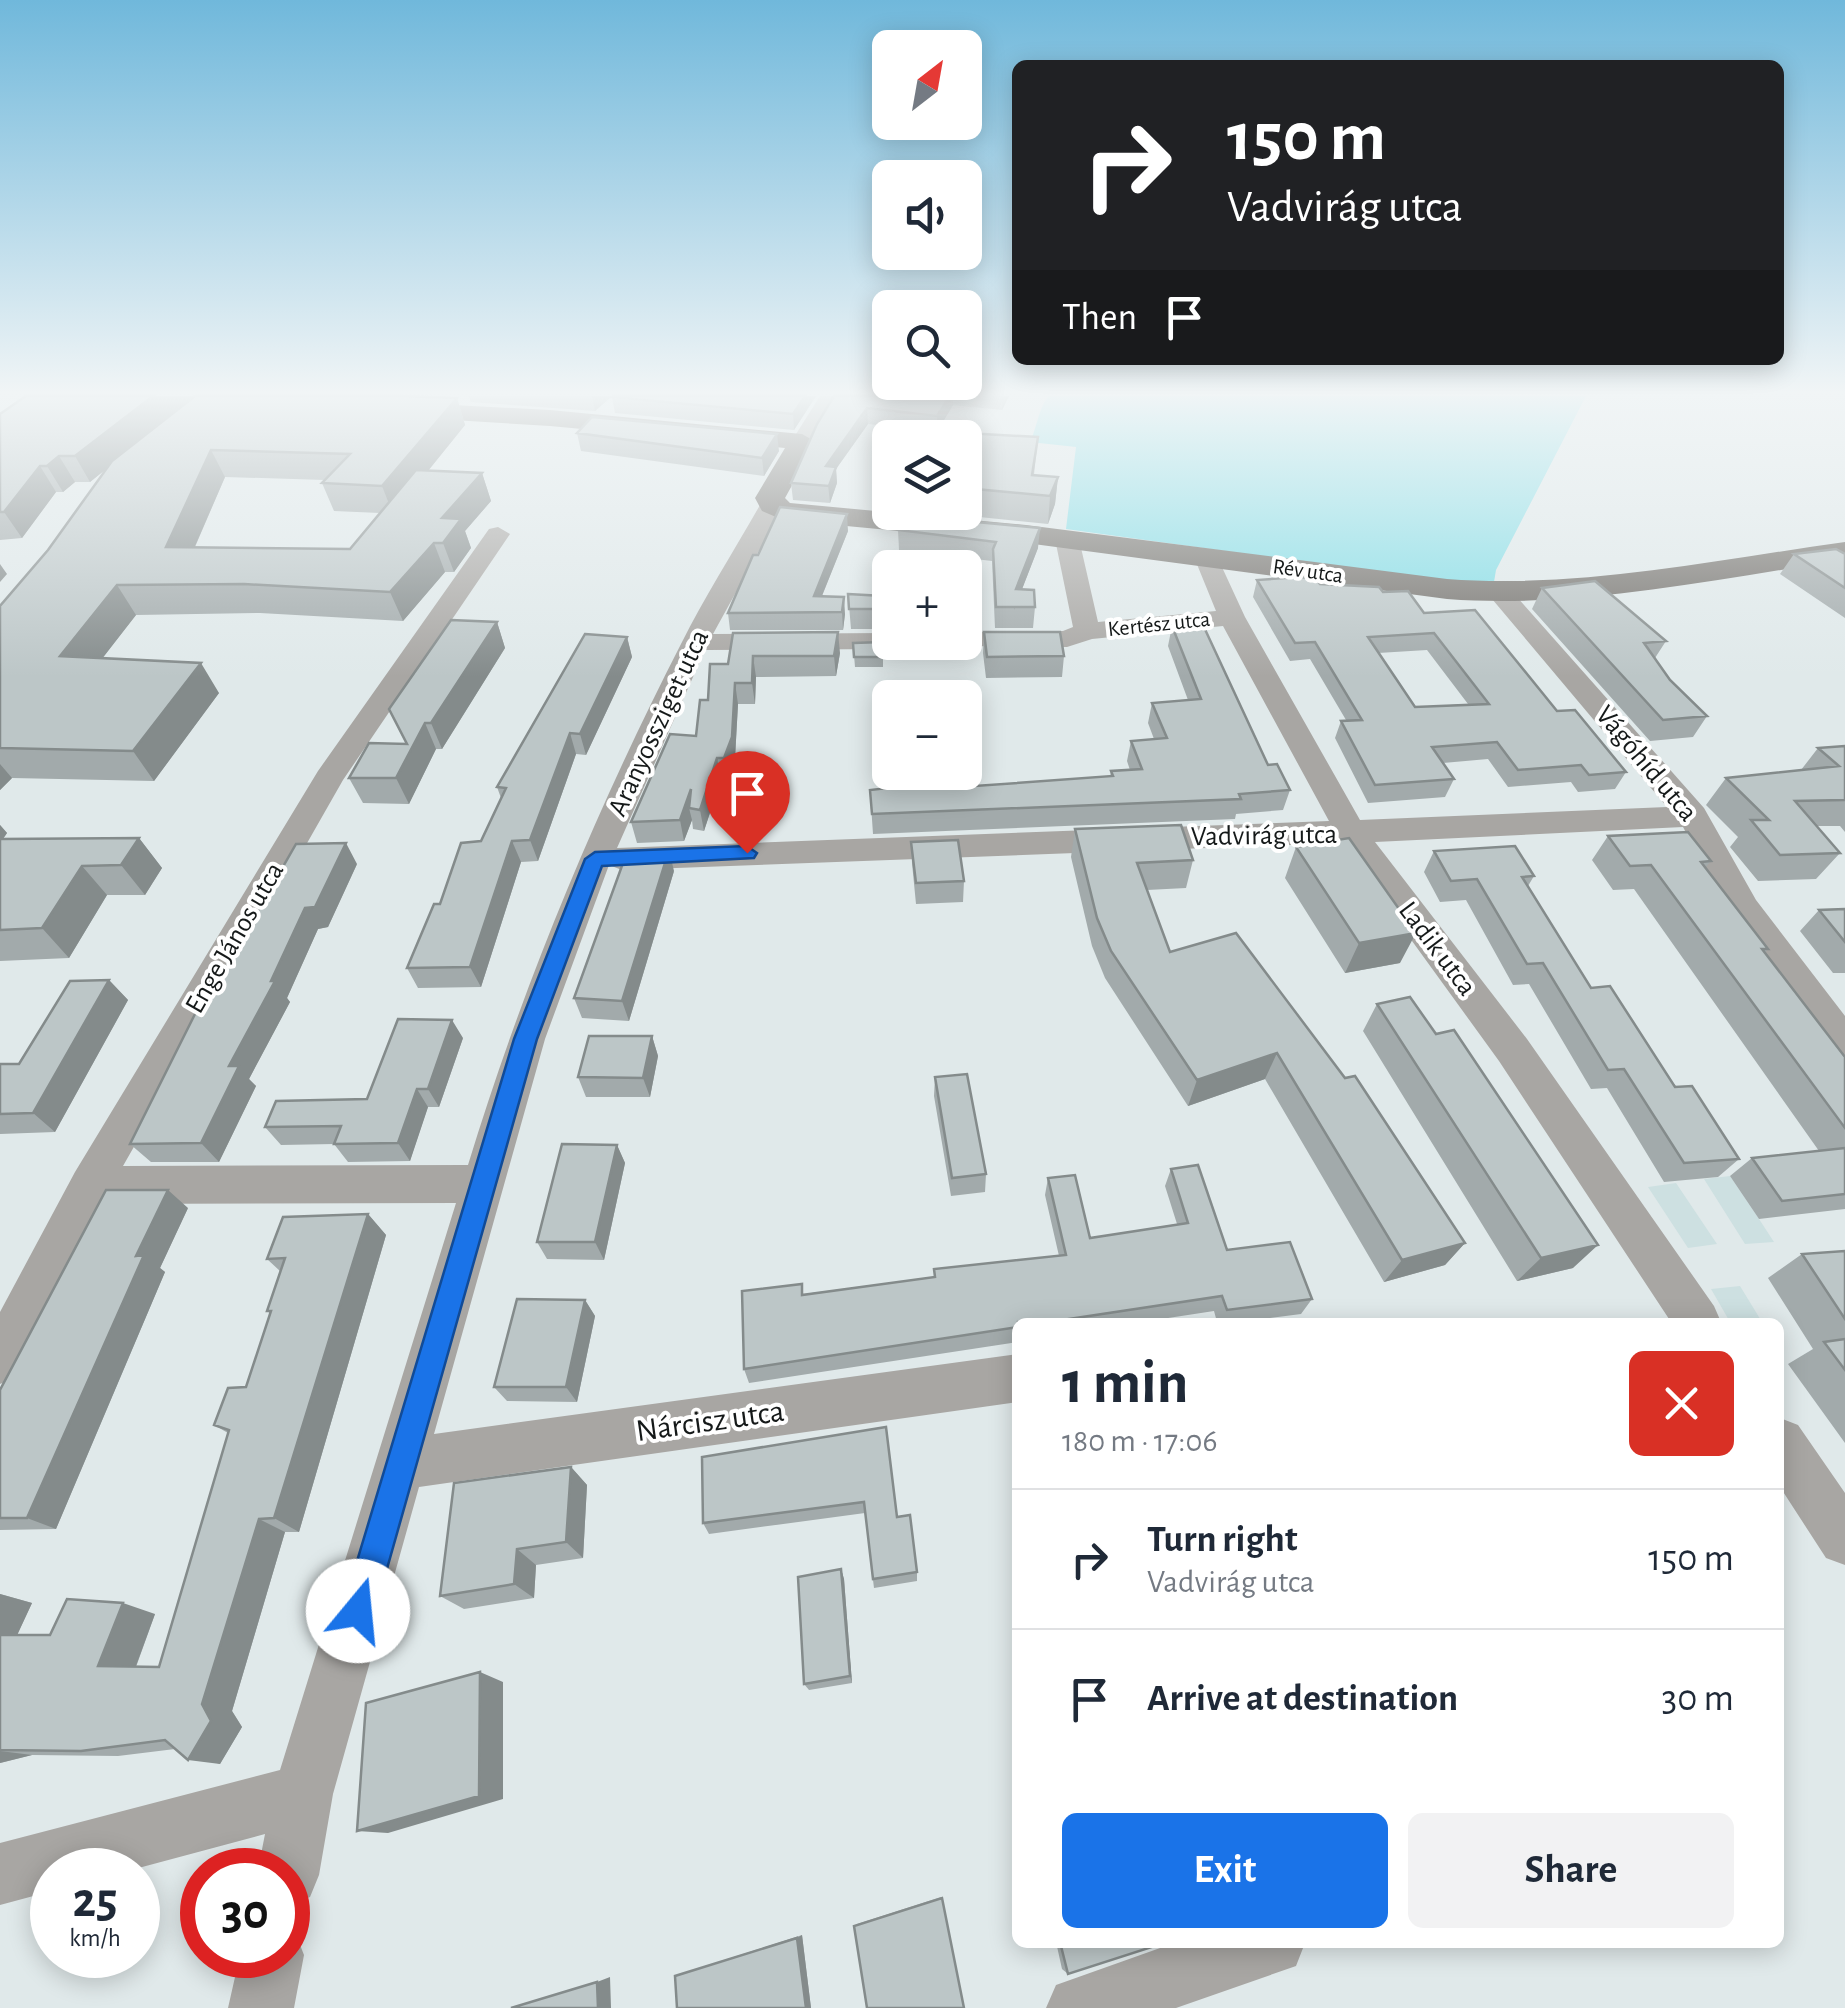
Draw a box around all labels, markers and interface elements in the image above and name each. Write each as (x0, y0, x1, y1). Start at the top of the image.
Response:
north arrow (872, 30, 982, 140)
map controls (872, 30, 982, 790)
icon: right (1062, 100, 1192, 230)
text: 150 m (1227, 103, 1386, 173)
button: sound (872, 160, 982, 270)
text: Vadvirág utca (1227, 185, 1462, 230)
button: search (872, 290, 982, 400)
icon: arrive (1157, 290, 1212, 345)
text: Then (1062, 299, 1137, 337)
button: layers (872, 420, 982, 530)
button: + (872, 550, 982, 660)
street label: Rév utca (1271, 555, 1345, 587)
street label: Kertész utca (1107, 608, 1211, 640)
street label: Aranyossziget utca (604, 626, 714, 820)
button: − (872, 680, 982, 790)
street label: Vágóhíd utca (1590, 701, 1702, 827)
pin (705, 751, 790, 854)
icon: arrive (720, 766, 775, 821)
street label: Vadvirág utca (1191, 821, 1338, 851)
street label: Enge János utca (181, 858, 289, 1018)
street label: Ladik utca (1393, 897, 1481, 1001)
button: close (1629, 1351, 1734, 1456)
text: 1 min (1062, 1354, 1188, 1414)
street label: Nárcisz utca (634, 1395, 786, 1447)
text: 180 m · 17:06 (1062, 1425, 1217, 1457)
text: Turn right (1147, 1521, 1297, 1559)
icon: right (1062, 1532, 1117, 1587)
text: 150 m (1648, 1540, 1734, 1578)
position arrow (306, 1559, 410, 1663)
text: Vadvirág utca (1147, 1566, 1314, 1598)
icon: arrive (1062, 1672, 1117, 1727)
text: Arrive at destination (1147, 1680, 1458, 1718)
text: 30 m (1662, 1680, 1734, 1718)
button: Exit (1062, 1813, 1388, 1928)
button: Share (1408, 1813, 1734, 1928)
speed limit sign: 30 (180, 1848, 310, 1978)
text: 25 (72, 1876, 118, 1926)
text: km/h (69, 1926, 121, 1951)

